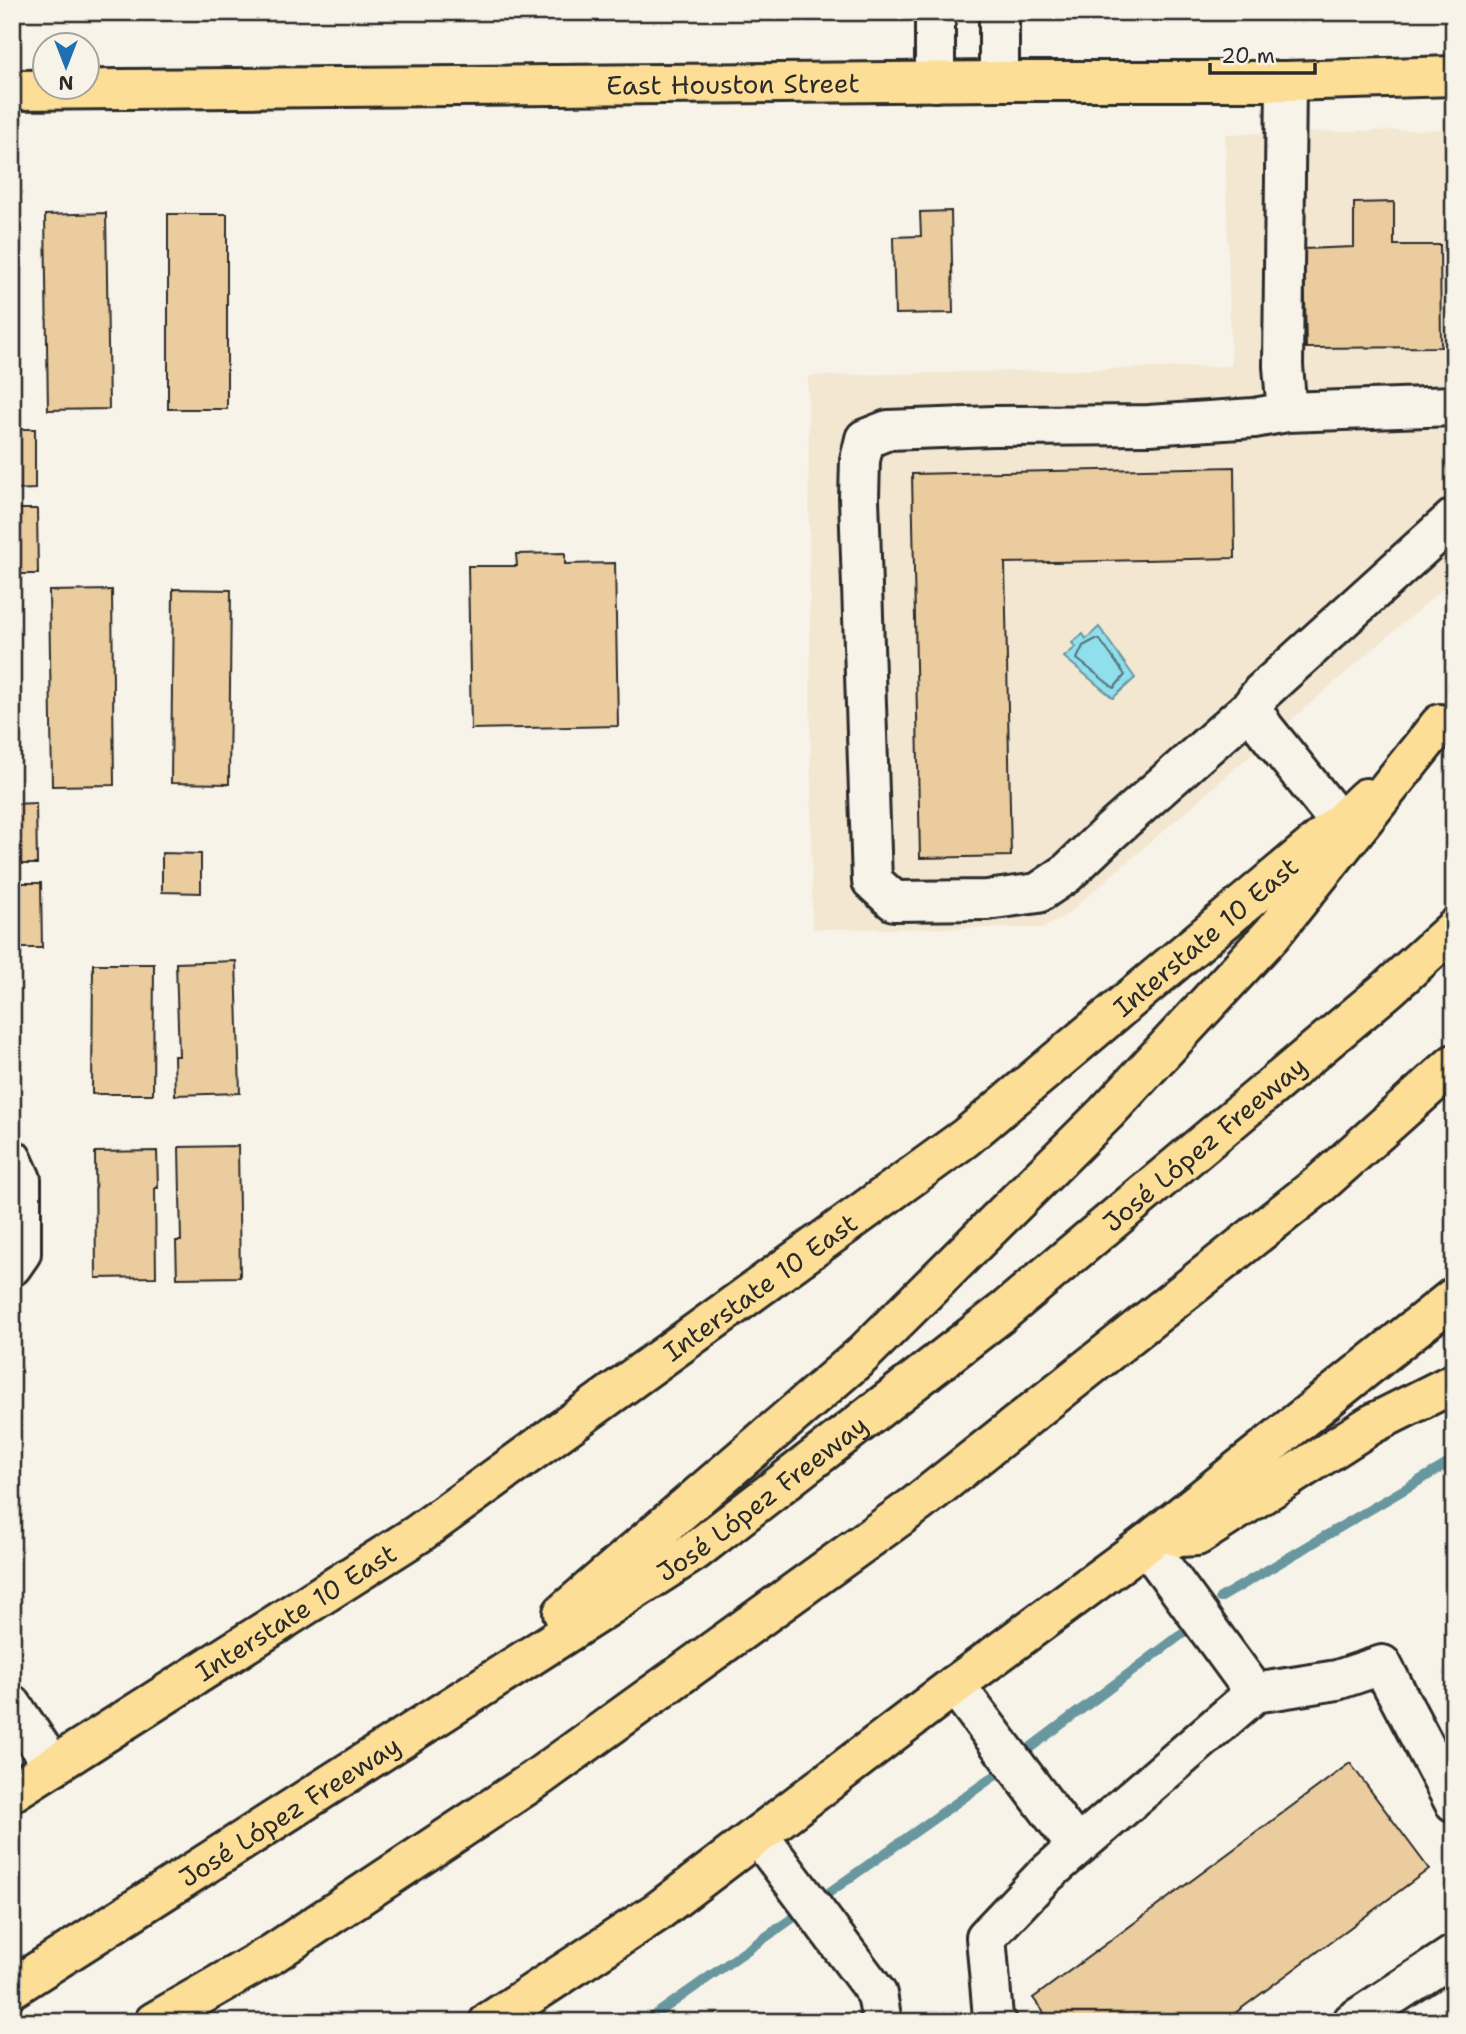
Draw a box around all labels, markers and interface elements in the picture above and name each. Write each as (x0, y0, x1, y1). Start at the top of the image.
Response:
north arrow (32, 32, 102, 102)
scale bar (1210, 32, 1316, 76)
text: 20 m (1221, 42, 1275, 70)
street label: East Houston Street (606, 65, 860, 102)
text: N (58, 70, 74, 95)
street label: Interstate 10 East (1105, 848, 1305, 1024)
street label: José López Freeway (1095, 1048, 1313, 1239)
street label: Interstate 10 East (656, 1205, 864, 1369)
street label: José López Freeway (650, 1407, 874, 1589)
street label: Interstate 10 East (189, 1535, 403, 1689)
street label: José López Freeway (172, 1727, 406, 1894)

